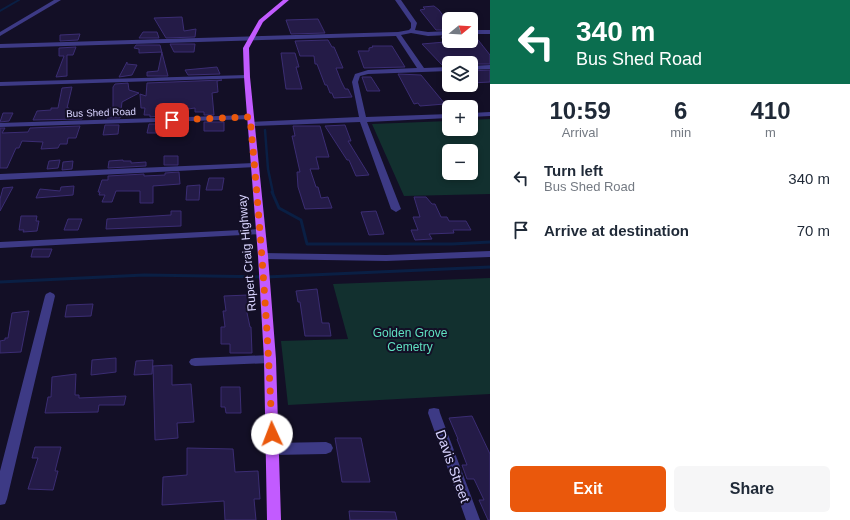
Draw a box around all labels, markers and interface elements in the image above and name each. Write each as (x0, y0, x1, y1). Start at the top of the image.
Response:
north arrow (442, 12, 478, 48)
map controls (442, 12, 478, 180)
icon: left (510, 16, 562, 68)
text: 340 m (576, 16, 655, 47)
text: Bus Shed Road (576, 49, 702, 69)
button: layers (442, 56, 478, 92)
text: 10:59 (549, 97, 611, 124)
text: 6 (674, 97, 687, 124)
text: 410 (751, 97, 791, 124)
button: + (442, 100, 478, 136)
pin (155, 103, 189, 137)
street label: Bus Shed Road (66, 106, 136, 119)
icon: arrive (161, 109, 183, 131)
text: Arrival (562, 125, 599, 140)
text: min (670, 125, 691, 140)
text: m (765, 125, 776, 140)
button: − (442, 144, 478, 180)
text: Turn left (544, 162, 603, 179)
icon: left (510, 167, 532, 189)
text: 340 m (788, 170, 830, 187)
text: Bus Shed Road (544, 179, 635, 194)
street label: Rupert Craig Highway (235, 194, 259, 312)
icon: arrive (510, 219, 532, 241)
text: Arrive at destination (544, 222, 689, 239)
text: 70 m (797, 222, 830, 239)
park label: Golden Grove Cemetry (373, 326, 448, 354)
position arrow (251, 413, 293, 455)
street label: Davis Street (432, 427, 474, 505)
button: Exit (510, 466, 666, 512)
button: Share (674, 466, 830, 512)

